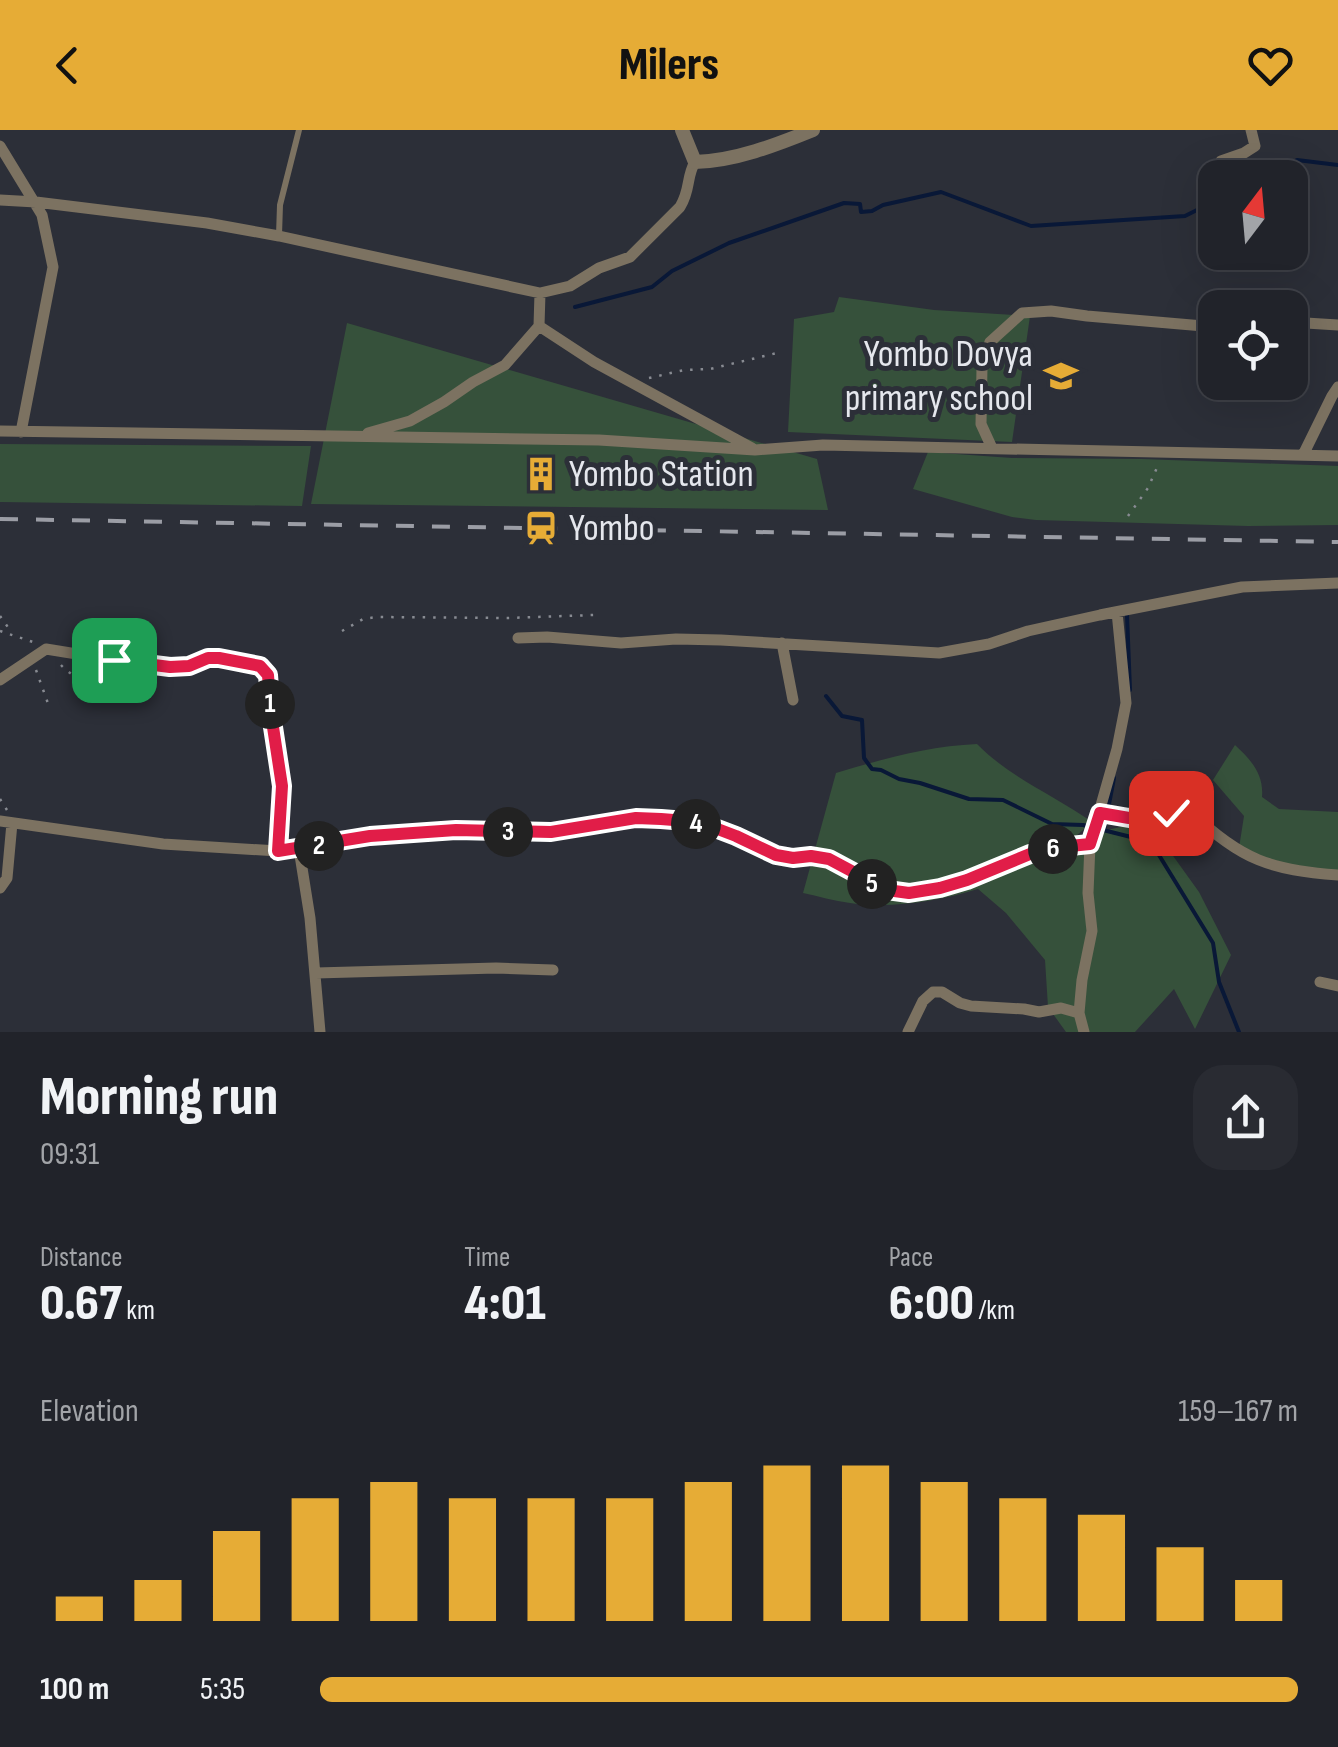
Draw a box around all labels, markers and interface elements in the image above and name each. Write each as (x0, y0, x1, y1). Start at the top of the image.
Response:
icon: back (40, 38, 95, 93)
text: Milers (619, 38, 719, 93)
icon: heart (1243, 38, 1298, 93)
north arrow (1198, 160, 1308, 270)
map controls (1198, 160, 1308, 400)
button: locate (1198, 290, 1308, 400)
place label: Yombo Dovya primary school (845, 332, 1033, 421)
school or university icon: Yombo Dovya primary school (1042, 357, 1080, 395)
place label: Yombo Station (569, 452, 754, 497)
building icon: Yombo Station (522, 455, 560, 493)
place label: Yombo (569, 506, 655, 551)
station icon: Yombo (522, 509, 560, 547)
pin (72, 618, 157, 703)
icon: arrive (87, 633, 142, 688)
pin: 1 (245, 679, 295, 729)
text: 1 (265, 687, 275, 720)
pin (1129, 771, 1214, 856)
icon: check (1144, 786, 1199, 841)
pin: 4 (671, 799, 721, 849)
pin: 3 (483, 807, 533, 857)
text: 4 (689, 807, 703, 840)
text: 3 (502, 815, 514, 848)
pin: 2 (294, 821, 344, 871)
pin: 6 (1028, 824, 1078, 874)
text: 2 (313, 829, 325, 862)
text: 6 (1046, 832, 1060, 865)
pin: 5 (847, 859, 897, 909)
text: 5 (866, 867, 878, 900)
text: Morning run (40, 1064, 278, 1131)
button: share (1193, 1065, 1298, 1170)
text: 09:31 (40, 1135, 99, 1174)
text: Distance (40, 1241, 123, 1274)
text: Time (464, 1241, 510, 1274)
text: Pace (889, 1241, 933, 1274)
text: 0.67 (40, 1274, 122, 1334)
text: 4:01 (464, 1274, 546, 1334)
text: 6:00 (889, 1274, 974, 1334)
text: km (122, 1294, 155, 1327)
text: /km (974, 1294, 1015, 1327)
text: Elevation (40, 1392, 139, 1431)
text: 159–167 m (1178, 1392, 1298, 1431)
text: 100 m (40, 1670, 109, 1709)
text: 5:35 (200, 1670, 245, 1709)

